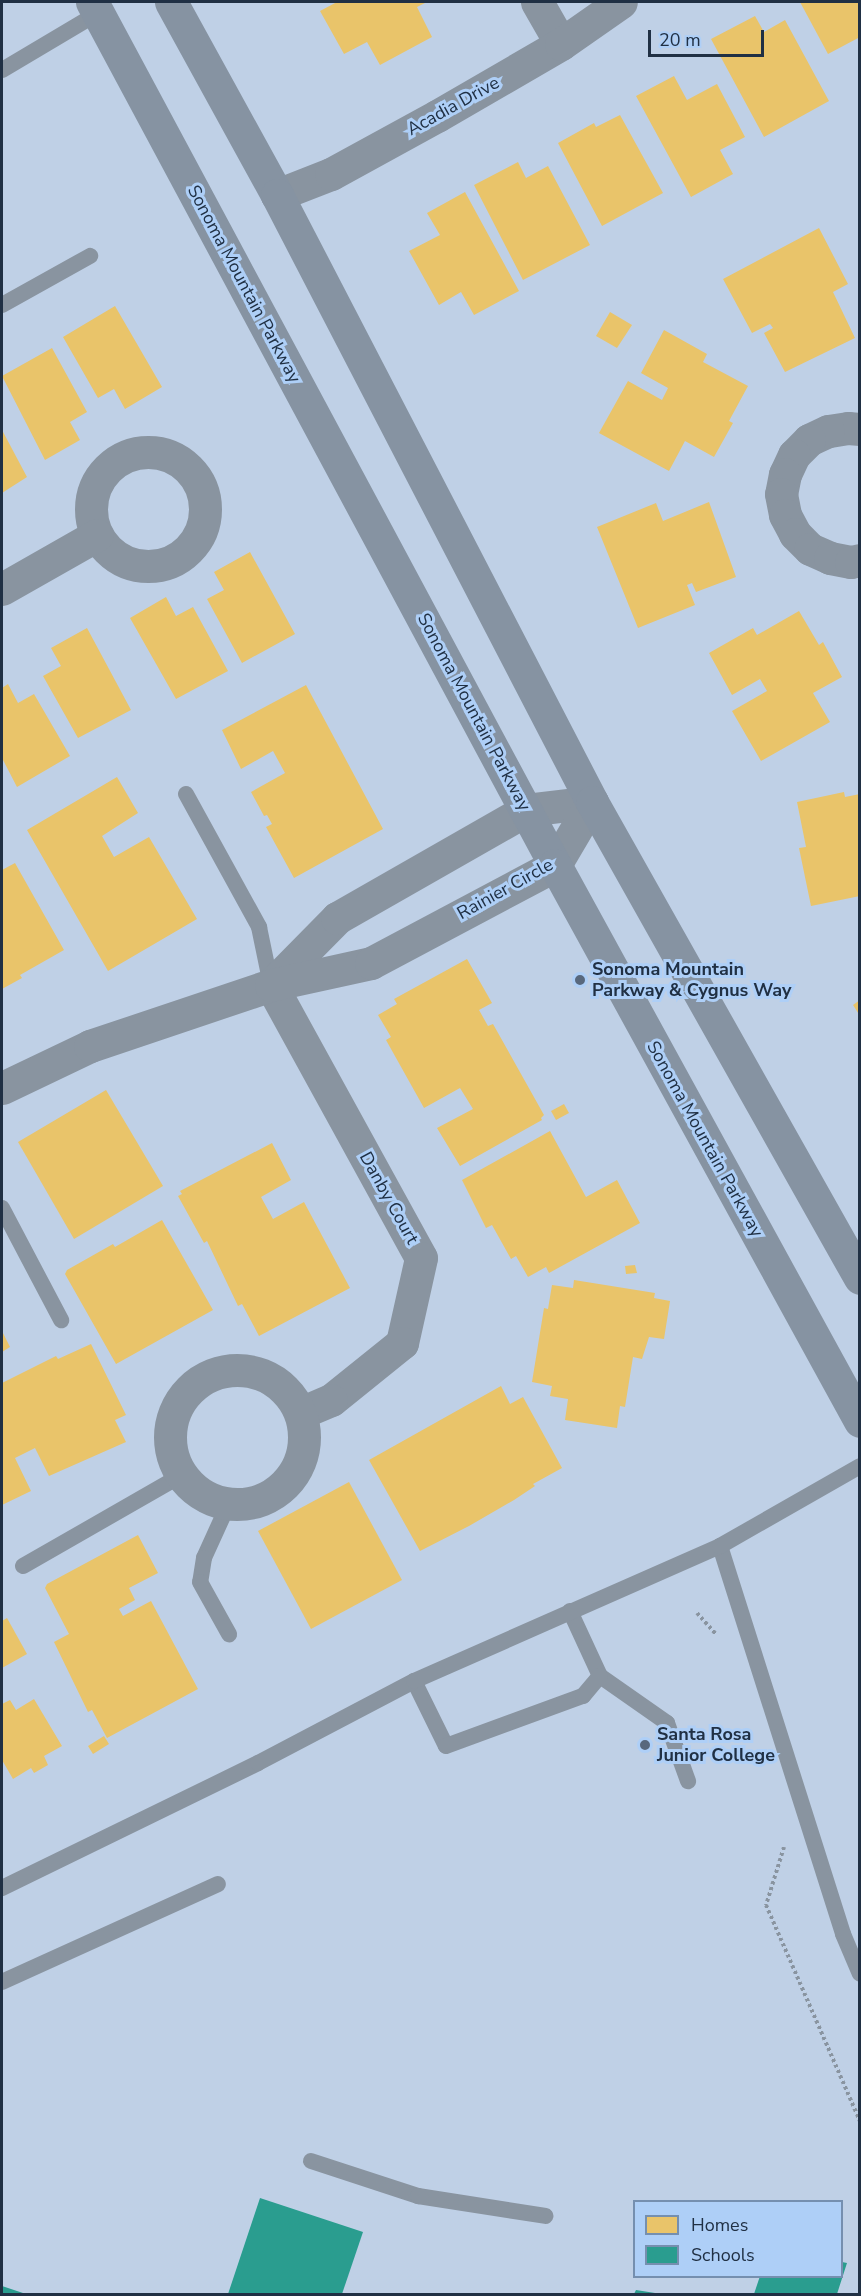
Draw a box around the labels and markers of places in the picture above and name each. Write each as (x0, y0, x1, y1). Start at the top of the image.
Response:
place label: Sonoma Mountain Parkway & Cygnus Way (592, 959, 791, 1002)
marker: Sonoma Mountain Parkway & Cygnus Way (573, 973, 587, 987)
place label: Santa Rosa Junior College (657, 1724, 775, 1766)
marker: Santa Rosa Junior College (638, 1738, 652, 1752)

